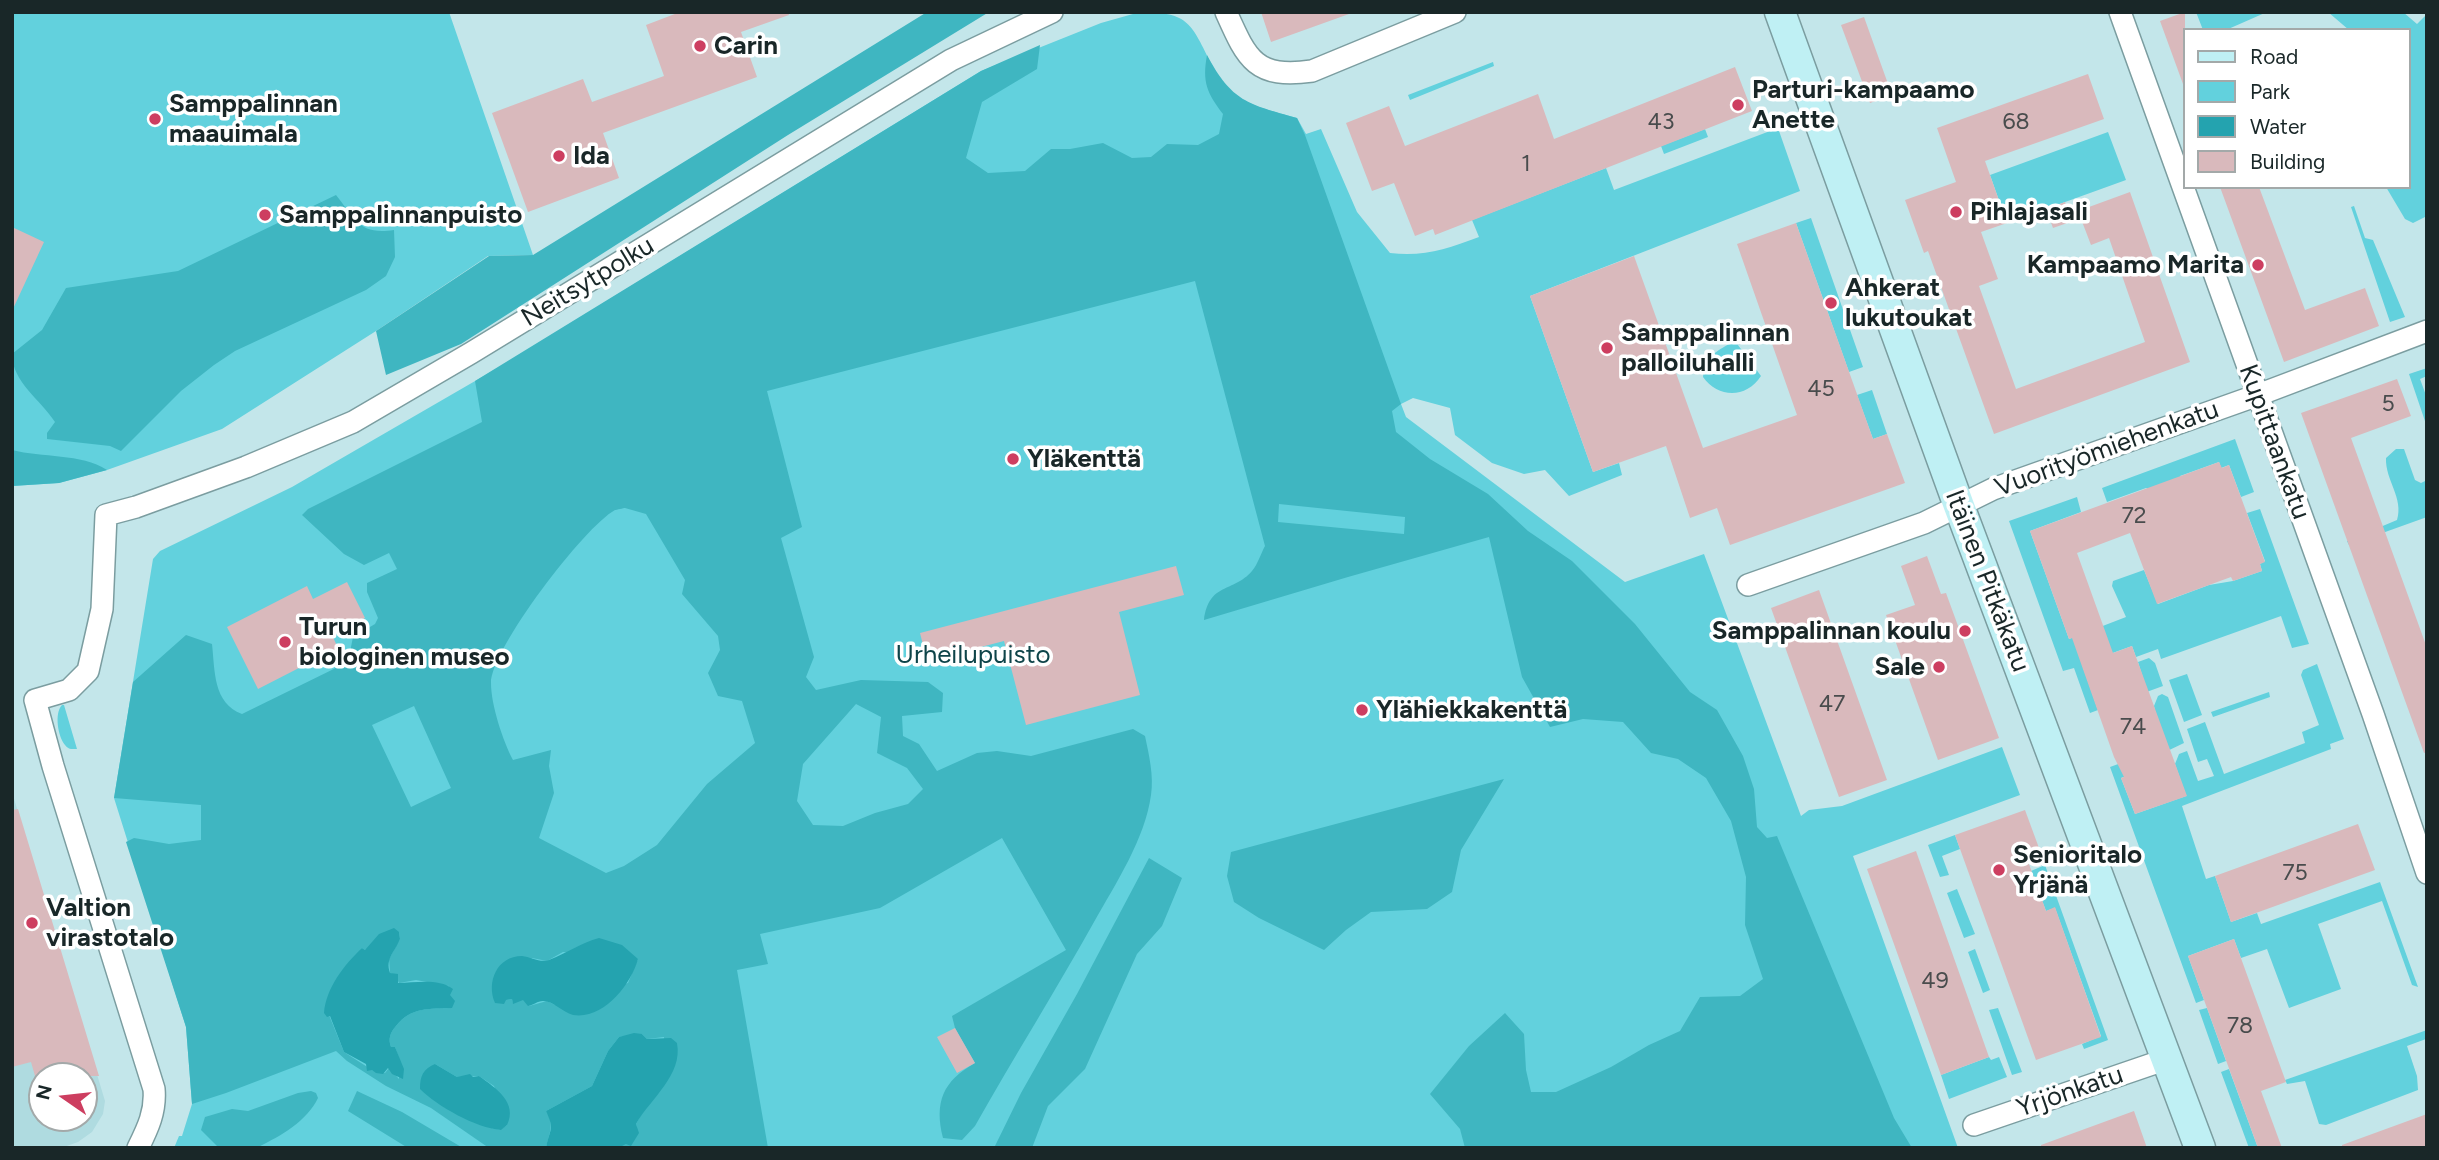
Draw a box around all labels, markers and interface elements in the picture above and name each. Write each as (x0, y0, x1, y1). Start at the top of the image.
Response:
legend (2184, 28, 2411, 189)
place label: Carin (714, 30, 778, 62)
marker: Carin (692, 38, 708, 54)
text: Road (2250, 44, 2298, 69)
place label: Parturi-kampaamo Anette (1752, 74, 1975, 136)
text: Park (2250, 79, 2290, 104)
place label: Samppalinnan maauimala (169, 88, 338, 150)
marker: Parturi-kampaamo Anette (1730, 97, 1746, 113)
house number: 43 (1648, 108, 1674, 136)
house number: 68 (2002, 108, 2030, 136)
marker: Samppalinnan maauimala (147, 111, 163, 127)
text: Water (2250, 114, 2306, 139)
place label: Ida (573, 140, 610, 172)
marker: Ida (551, 148, 567, 164)
text: Building (2250, 149, 2325, 174)
house number: 1 (1521, 150, 1531, 178)
place label: Pihlajasali (1970, 196, 2088, 228)
place label: Samppalinnanpuisto (279, 199, 522, 231)
marker: Pihlajasali (1948, 204, 1964, 220)
marker: Samppalinnanpuisto (257, 207, 273, 223)
street label: Neitsytpolku (516, 230, 660, 334)
place label: Kampaamo Marita (2027, 249, 2244, 281)
marker: Kampaamo Marita (2250, 257, 2266, 273)
place label: Ahkerat lukutoukat (1845, 272, 1973, 334)
marker: Ahkerat lukutoukat (1823, 295, 1839, 311)
place label: Samppalinnan palloiluhalli (1621, 317, 1790, 378)
marker: Samppalinnan palloiluhalli (1599, 340, 1615, 356)
street label: Kupittaankatu (2232, 360, 2316, 524)
house number: 45 (1807, 375, 1835, 403)
house number: 5 (2381, 390, 2395, 418)
street label: Vuorityömiehenkatu (1991, 394, 2223, 504)
place label: Yläkenttä (1027, 443, 1141, 475)
marker: Yläkenttä (1005, 451, 1021, 467)
street label: Itäinen Pitkäkatu (1938, 486, 2036, 676)
house number: 72 (2121, 502, 2147, 530)
place label: Turun biologinen museo (299, 611, 510, 672)
place label: Samppalinnan koulu (1712, 615, 1951, 647)
marker: Samppalinnan koulu (1957, 623, 1973, 639)
marker: Turun biologinen museo (277, 634, 293, 650)
park label: Urheilupuisto (896, 639, 1050, 671)
place label: Sale (1875, 651, 1925, 683)
marker: Sale (1931, 659, 1947, 675)
house number: 47 (1819, 690, 1845, 718)
place label: Ylähiekkakenttä (1376, 694, 1567, 726)
marker: Ylähiekkakenttä (1354, 702, 1370, 718)
house number: 74 (2120, 713, 2146, 741)
place label: Senioritalo Yrjänä (2013, 839, 2142, 900)
house number: 75 (2282, 859, 2308, 887)
marker: Senioritalo Yrjänä (1991, 862, 2007, 878)
place label: Valtion virastotalo (46, 892, 174, 954)
marker: Valtion virastotalo (24, 915, 40, 931)
house number: 49 (1921, 967, 1949, 995)
house number: 78 (2227, 1012, 2253, 1040)
street label: Yrjönkatu (2013, 1059, 2127, 1125)
north arrow (28, 1062, 98, 1132)
text: N (31, 1082, 57, 1102)

